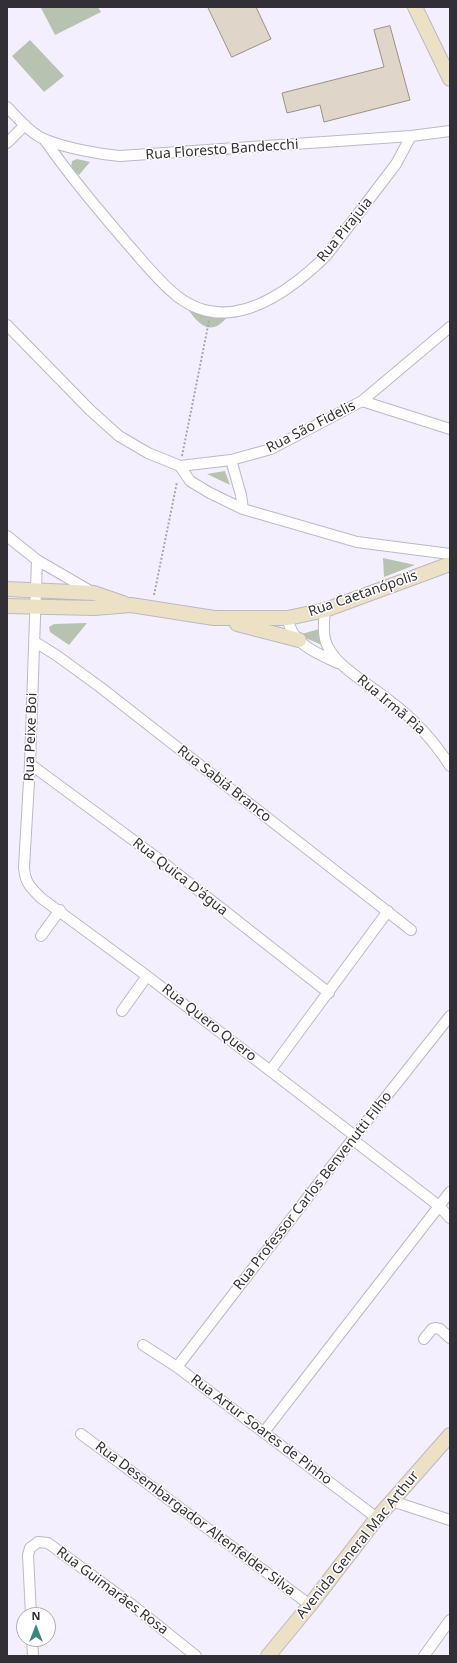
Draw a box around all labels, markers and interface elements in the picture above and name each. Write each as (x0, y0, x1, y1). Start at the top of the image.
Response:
street label: Rua Floresto Bandecchi (145, 136, 299, 164)
street label: Rua Pirajuia (314, 194, 376, 266)
street label: Rua São Fidelis (264, 397, 358, 457)
street label: Rua Caetanópolis (306, 567, 420, 621)
street label: Rua Irmã Pia (353, 672, 429, 738)
street label: Rua Peixe Boi (21, 692, 41, 782)
street label: Rua Sabiá Branco (174, 742, 274, 826)
street label: Rua Quica D'água (129, 835, 231, 919)
street label: Rua Quero Quero (158, 981, 260, 1065)
street label: Rua Professor Carlos Benvenutti Filho (230, 1088, 396, 1294)
street label: Rua Artur Soares de Pinho (187, 1371, 335, 1489)
street label: Rua Desembargador Altenfelder Silva (92, 1438, 298, 1600)
street label: Avenida General Mac Arthur (293, 1468, 423, 1622)
street label: Rua Guimarães Rosa (53, 1543, 171, 1639)
north arrow (16, 1607, 56, 1647)
text: N (32, 1608, 40, 1623)

